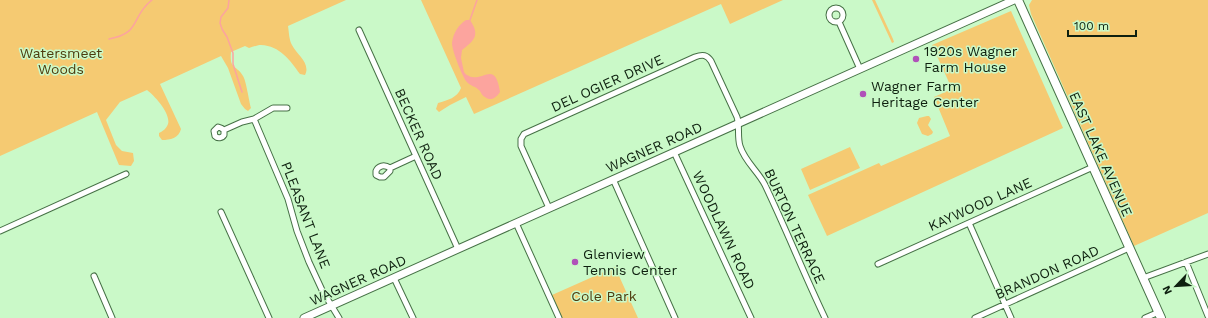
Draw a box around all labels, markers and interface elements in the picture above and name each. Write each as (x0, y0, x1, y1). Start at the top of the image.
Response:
scale bar (1068, 12, 1136, 38)
text: 100 m (1074, 19, 1109, 33)
place label: 1920s Wagner Farm House (924, 43, 1018, 75)
park label: Watersmeet Woods (20, 45, 102, 77)
street label: DEL OGIER DRIVE (548, 51, 666, 115)
marker: 1920s Wagner Farm House (911, 54, 921, 64)
place label: Wagner Farm Heritage Center (871, 78, 979, 110)
street label: BECKER ROAD (392, 86, 446, 182)
marker: Wagner Farm Heritage Center (858, 89, 868, 99)
street label: EAST LAKE AVENUE (1066, 89, 1136, 219)
street label: WAGNER ROAD (603, 119, 705, 175)
street label: PLEASANT LANE (278, 159, 334, 271)
street label: BURTON TERRACE (761, 166, 829, 286)
street label: WOODLAWN ROAD (690, 168, 758, 292)
street label: KAYWOOD LANE (926, 174, 1034, 234)
street label: BRANDON ROAD (992, 242, 1102, 302)
place label: Glenview Tennis Center (583, 246, 677, 278)
street label: WAGNER ROAD (307, 252, 409, 308)
marker: Glenview Tennis Center (570, 257, 580, 267)
north arrow (1156, 266, 1196, 306)
text: N (1160, 284, 1175, 296)
park label: Cole Park (571, 288, 637, 304)

